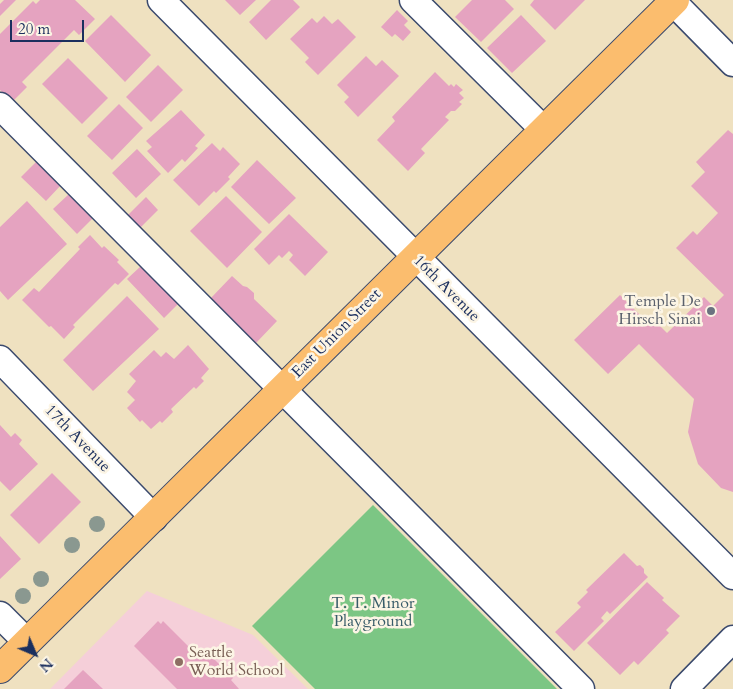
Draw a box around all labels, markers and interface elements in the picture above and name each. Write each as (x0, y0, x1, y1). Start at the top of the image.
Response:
scale bar (12, 10, 86, 42)
text: 20 m (18, 19, 50, 39)
street label: 16th Avenue (409, 252, 483, 326)
street label: East Union Street (288, 285, 386, 383)
place label: Temple De Hirsch Sinai (619, 292, 701, 330)
marker: Temple De Hirsch Sinai (705, 305, 717, 317)
street label: 17th Avenue (40, 401, 114, 477)
park label: T. T. Minor Playground (331, 594, 415, 632)
north arrow (10, 629, 60, 679)
place label: Seattle World School (189, 643, 284, 681)
text: N (35, 654, 57, 676)
marker: Seattle World School (173, 656, 185, 668)

